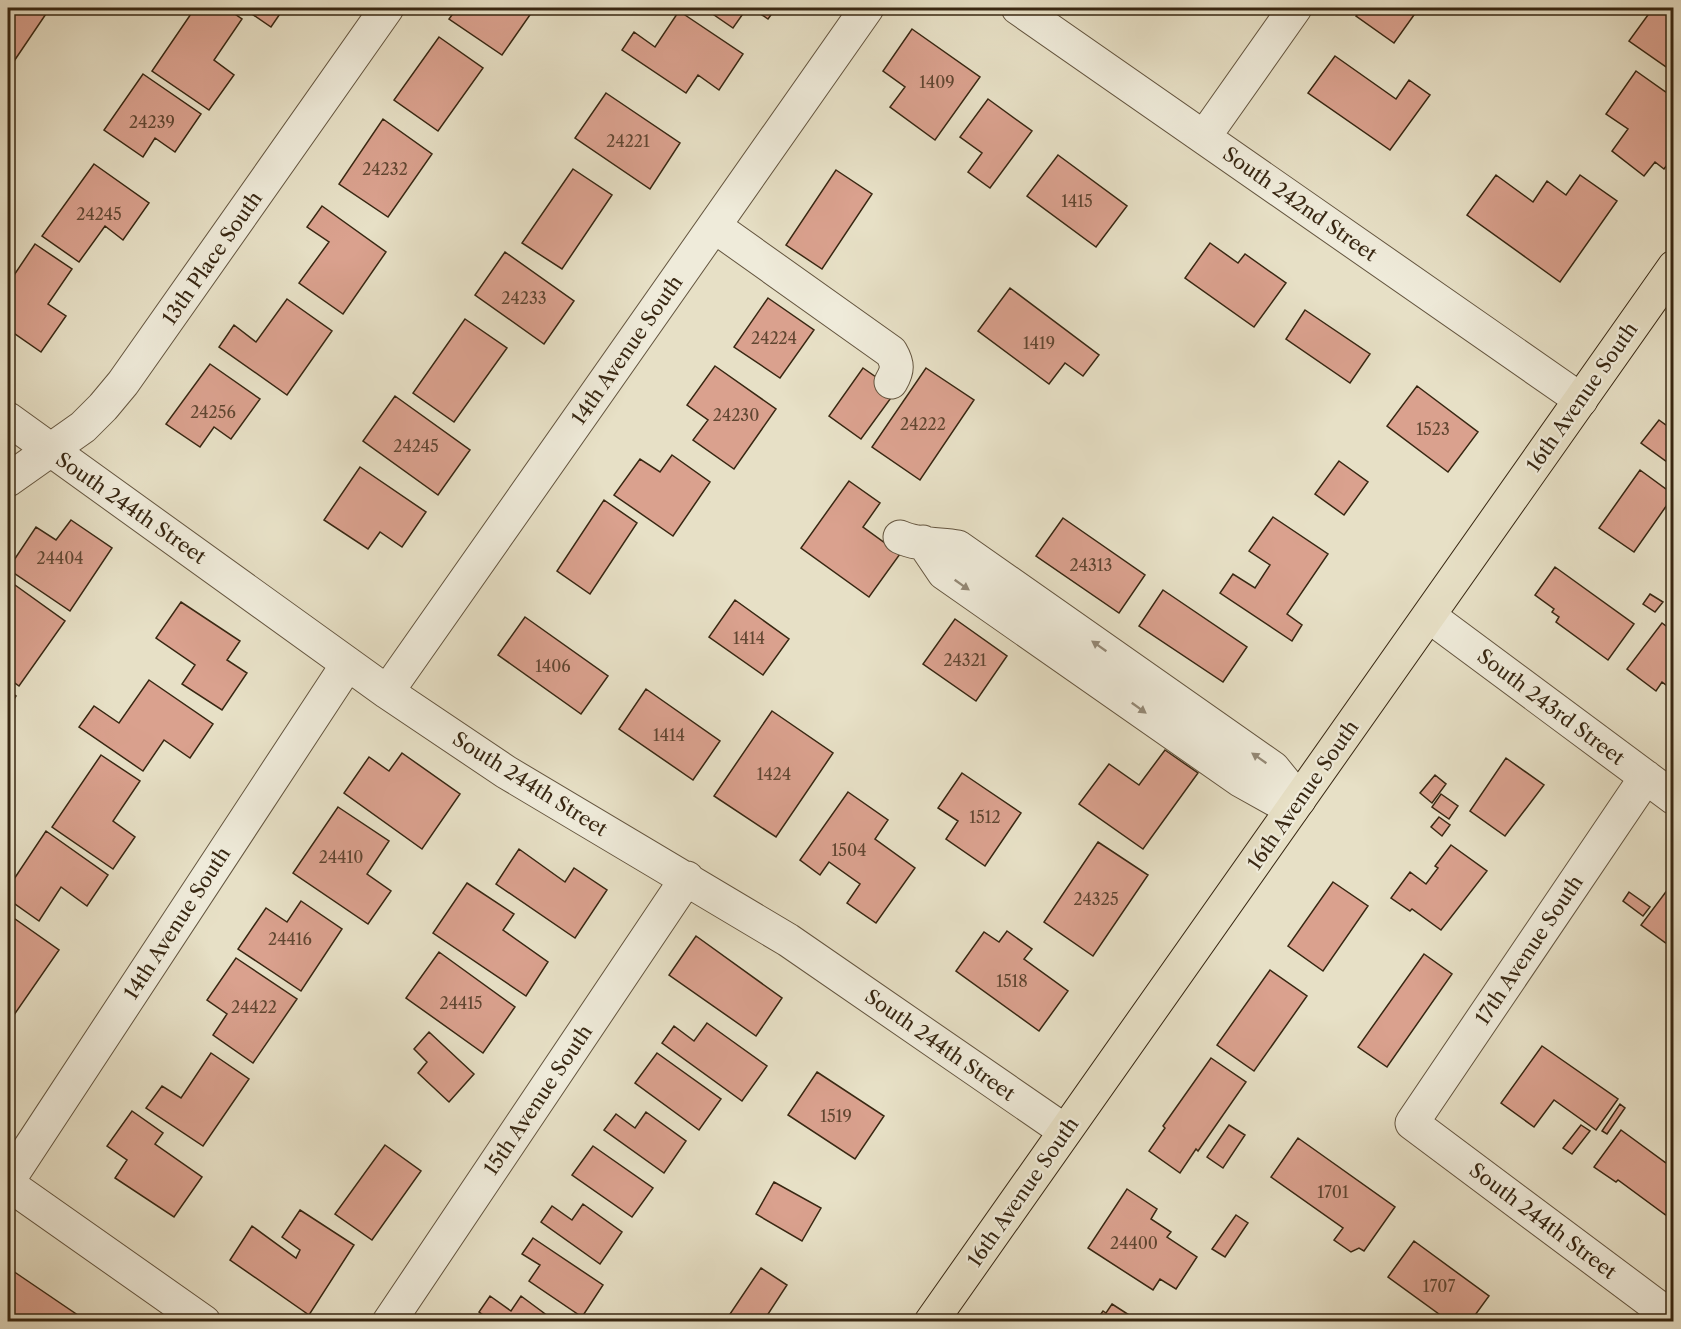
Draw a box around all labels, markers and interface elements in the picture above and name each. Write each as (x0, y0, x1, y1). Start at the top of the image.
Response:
house number: 1409 (919, 72, 955, 92)
house number: 24239 (129, 112, 175, 132)
house number: 24221 (606, 131, 650, 151)
street label: South 242nd Street (1218, 142, 1382, 266)
house number: 24232 (362, 159, 408, 179)
street label: 13th Place South (157, 186, 267, 329)
house number: 1415 (1061, 191, 1093, 211)
house number: 24245 (76, 204, 122, 224)
street label: 14th Avenue South (567, 270, 688, 429)
house number: 24233 (501, 288, 547, 308)
street label: 16th Avenue South (1521, 317, 1643, 476)
house number: 24224 (751, 328, 797, 348)
house number: 1419 (1023, 333, 1055, 353)
house number: 24256 (190, 402, 236, 422)
house number: 24230 (713, 405, 759, 425)
house number: 24222 (900, 414, 946, 434)
house number: 1523 (1416, 419, 1450, 439)
house number: 24245 (393, 436, 439, 456)
street label: South 244th Street (51, 447, 211, 569)
house number: 24404 (36, 548, 84, 568)
house number: 24313 (1070, 555, 1112, 575)
one-way arrow (953, 579, 969, 591)
house number: 1414 (733, 628, 765, 648)
one-way arrow (1092, 640, 1108, 652)
street label: South 243rd Street (1473, 644, 1629, 770)
house number: 24321 (943, 650, 987, 670)
house number: 1406 (535, 656, 571, 676)
one-way arrow (1130, 702, 1146, 714)
street label: 16th Avenue South (1242, 715, 1364, 874)
house number: 1414 (653, 725, 685, 745)
street label: South 244th Street (448, 727, 612, 841)
one-way arrow (1251, 753, 1267, 764)
house number: 1424 (757, 764, 791, 784)
house number: 1512 (969, 807, 1001, 827)
house number: 1504 (832, 840, 866, 860)
street label: 14th Avenue South (119, 842, 235, 1004)
house number: 24410 (319, 847, 363, 867)
street label: 17th Avenue South (1470, 870, 1588, 1029)
house number: 24325 (1073, 889, 1119, 909)
house number: 24416 (268, 929, 312, 949)
house number: 1518 (996, 971, 1028, 991)
street label: South 244th Street (860, 984, 1020, 1106)
house number: 24415 (439, 993, 483, 1013)
house number: 24422 (231, 997, 277, 1017)
street label: 15th Avenue South (479, 1020, 597, 1180)
house number: 1519 (820, 1106, 852, 1126)
street label: 16th Avenue South (962, 1112, 1084, 1271)
street label: South 244th Street (1465, 1158, 1621, 1284)
house number: 1701 (1317, 1182, 1349, 1202)
house number: 24400 (1110, 1233, 1158, 1253)
house number: 1707 (1423, 1276, 1455, 1296)

